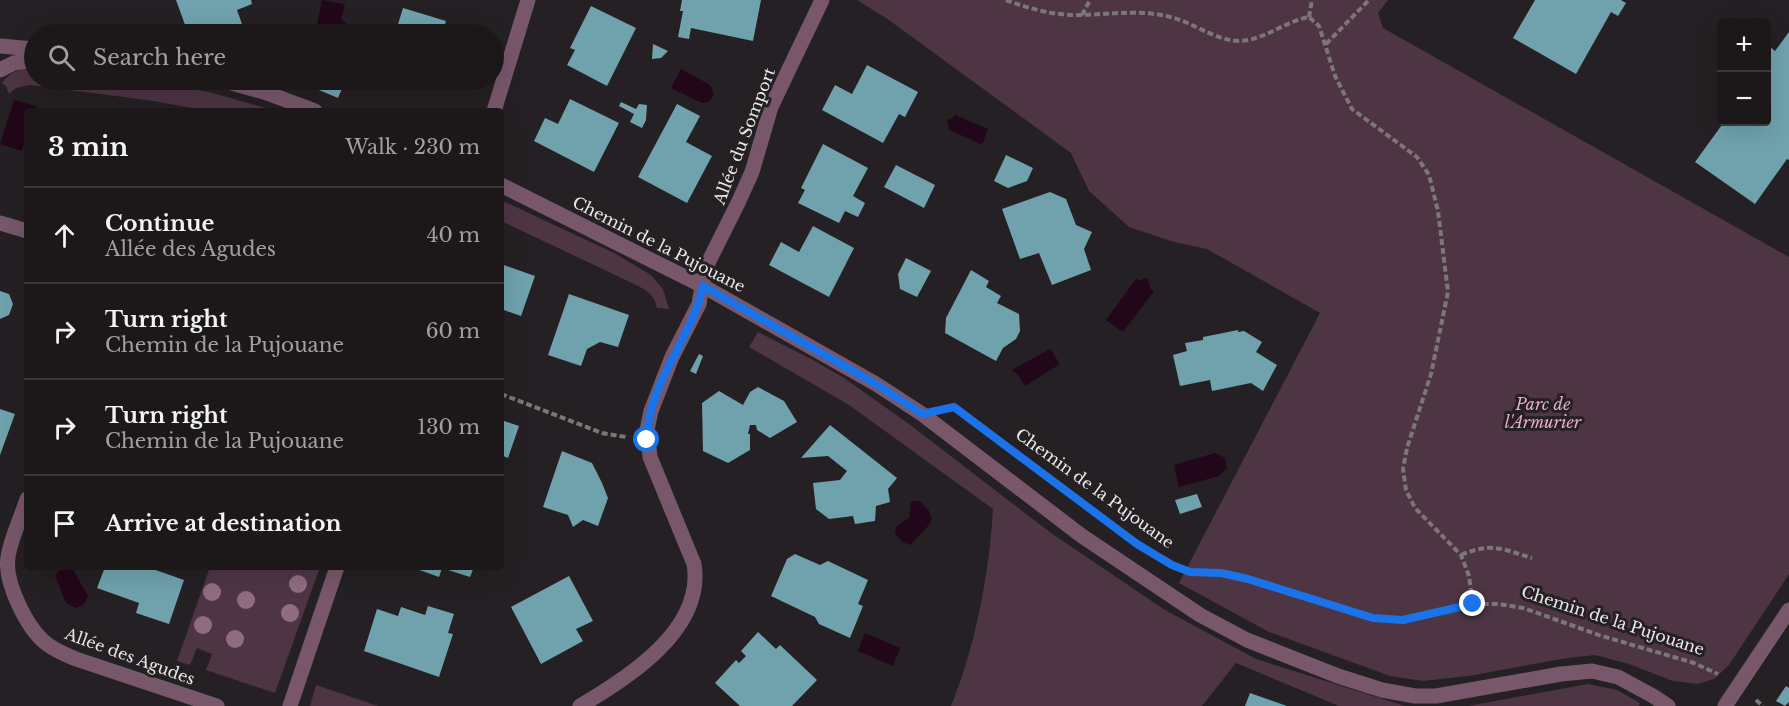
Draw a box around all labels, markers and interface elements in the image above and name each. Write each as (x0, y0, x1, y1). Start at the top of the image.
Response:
map controls (1717, 18, 1771, 126)
button: + (1717, 18, 1771, 72)
search box (24, 24, 504, 90)
icon: search (45, 41, 78, 74)
text: Search here (93, 44, 226, 71)
street label: Allée du Somport (708, 65, 779, 208)
button: − (1717, 72, 1771, 126)
text: 3 min (48, 131, 129, 163)
text: Walk · 230 m (345, 135, 480, 159)
street label: Chemin de la Pujouane (569, 192, 749, 296)
text: Continue (105, 210, 214, 237)
icon: ahead (48, 219, 81, 252)
text: 40 m (427, 223, 480, 247)
text: Allée des Agudes (105, 237, 276, 261)
text: Turn right (105, 306, 227, 333)
icon: right (48, 315, 81, 348)
text: 60 m (426, 319, 480, 343)
text: Chemin de la Pujouane (105, 333, 344, 357)
park label: Parc de l'Armurier (1505, 394, 1582, 432)
text: Turn right (105, 402, 227, 429)
icon: right (48, 411, 81, 444)
text: 130 m (417, 415, 480, 439)
street label: Chemin de la Pujouane (1012, 424, 1178, 552)
route start (633, 426, 659, 452)
text: Chemin de la Pujouane (105, 429, 344, 453)
icon: arrive (48, 507, 81, 540)
text: Arrive at destination (105, 510, 342, 537)
street label: Chemin de la Pujouane (1519, 581, 1707, 659)
route end (1459, 590, 1485, 616)
street label: Allée des Agudes (61, 623, 198, 689)

